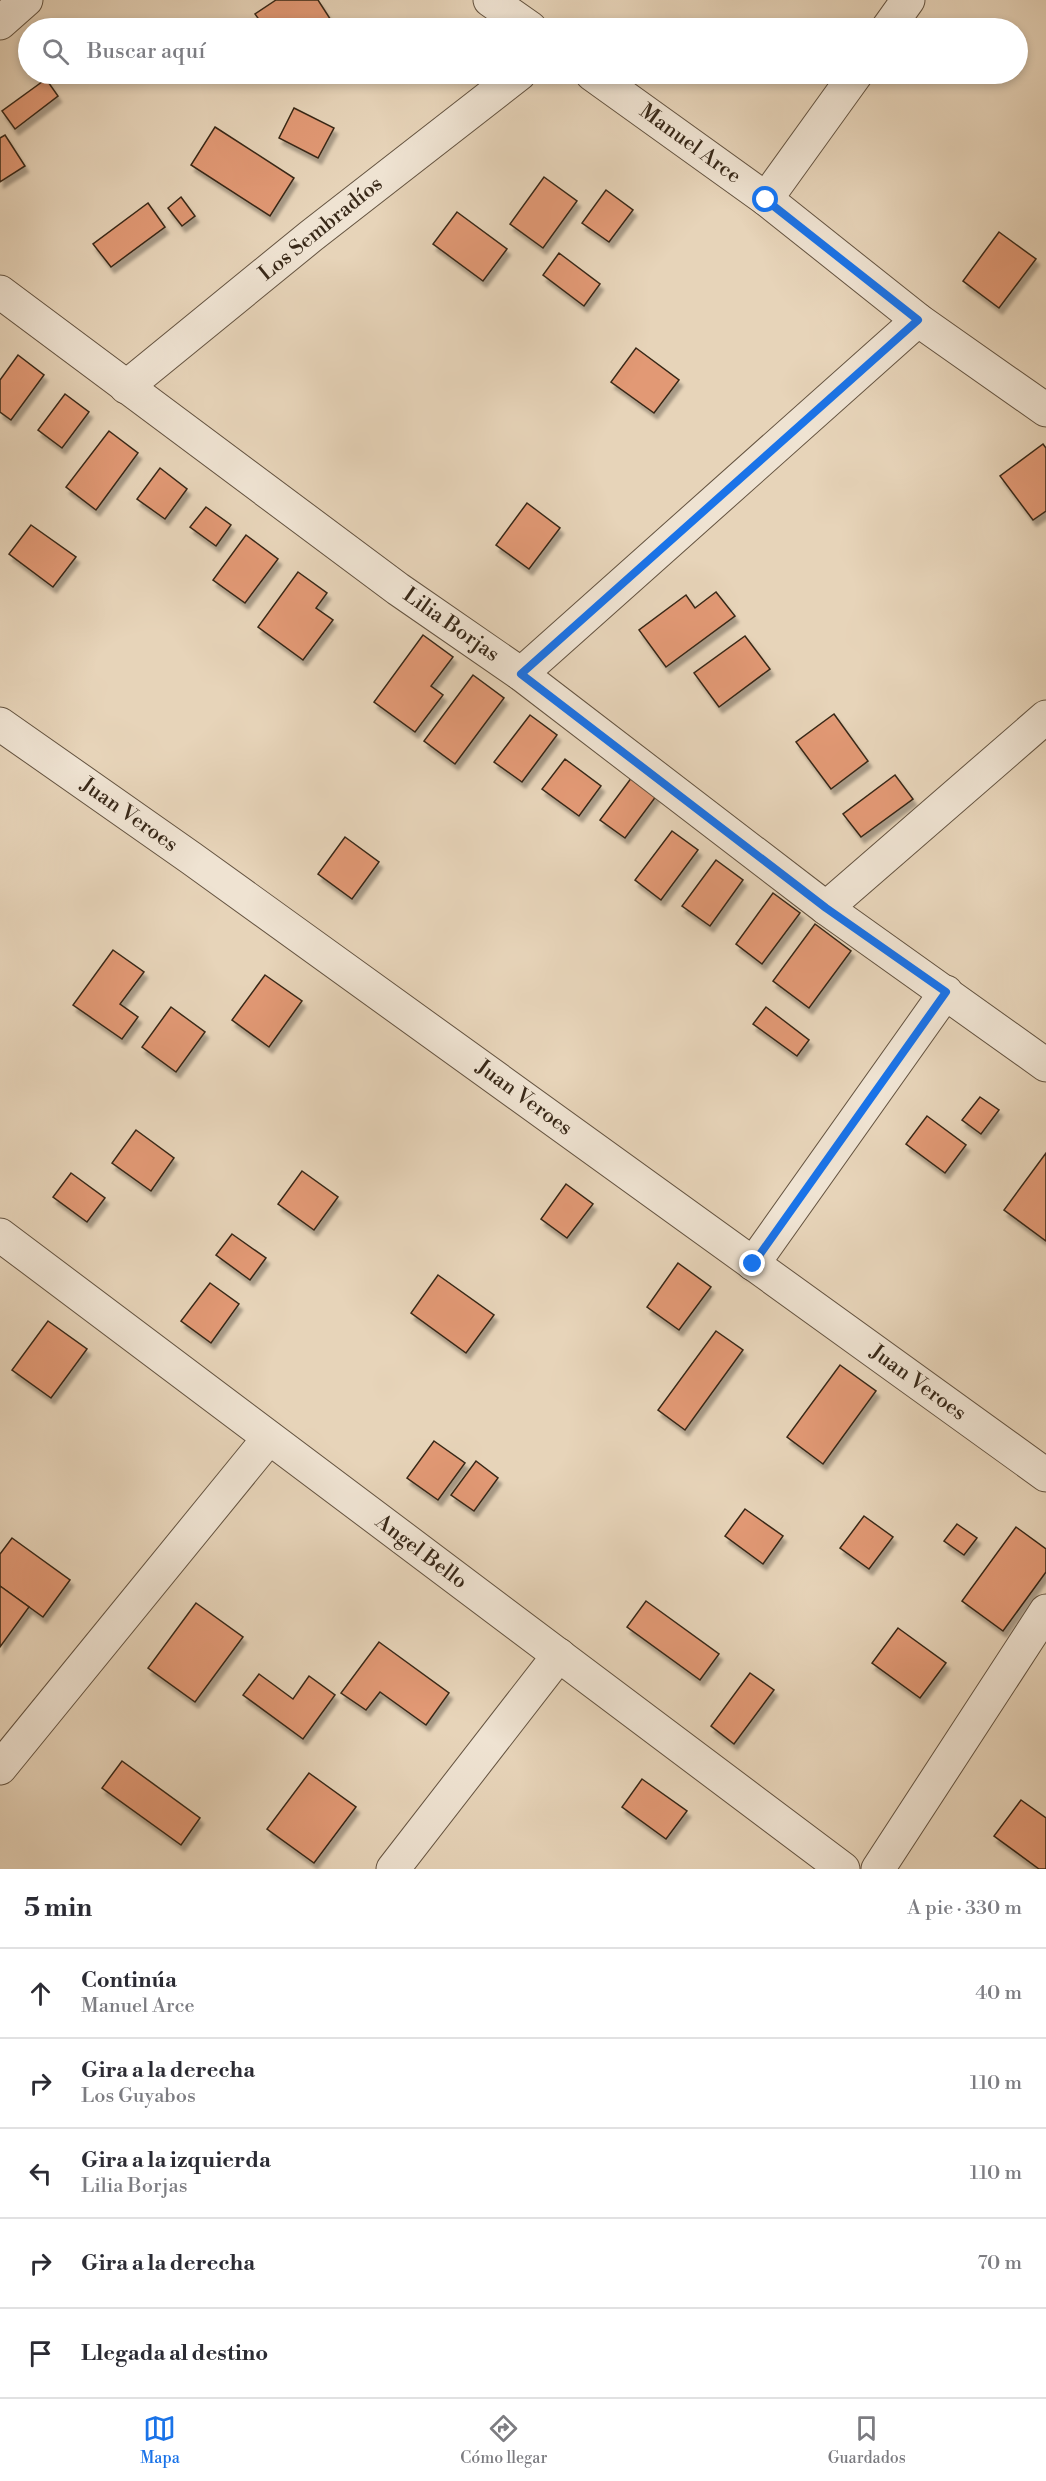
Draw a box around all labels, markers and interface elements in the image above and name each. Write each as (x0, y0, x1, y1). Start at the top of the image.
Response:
search box (18, 18, 1028, 84)
icon: search (39, 35, 72, 68)
text: Buscar aquí (87, 38, 205, 65)
street label: Manuel Arce (634, 98, 746, 190)
street label: Los Sembradíos (254, 171, 388, 287)
route start (752, 186, 778, 212)
street label: Lilia Borjas (398, 582, 504, 668)
street label: Juan Veroes (75, 771, 183, 858)
street label: Juan Veroes (470, 1054, 577, 1142)
route end (739, 1250, 765, 1276)
street label: Juan Veroes (864, 1339, 971, 1427)
street label: Angel Bello (369, 1508, 472, 1595)
text: 5 min (24, 1892, 92, 1924)
text: A pie · 330 m (907, 1896, 1022, 1921)
text: Continúa (81, 1967, 177, 1994)
icon: ahead (24, 1977, 57, 2010)
text: 40 m (975, 1981, 1022, 2006)
text: Manuel Arce (81, 1994, 195, 2019)
text: Gira a la derecha (81, 2057, 255, 2084)
icon: right (24, 2067, 57, 2100)
text: 110 m (970, 2071, 1022, 2096)
text: Los Guyabos (81, 2084, 196, 2109)
text: Gira a la izquierda (81, 2147, 271, 2174)
icon: left (24, 2157, 57, 2190)
text: 110 m (970, 2161, 1022, 2186)
text: Lilia Borjas (81, 2174, 187, 2199)
icon: right (24, 2247, 57, 2280)
text: Gira a la derecha (81, 2250, 255, 2277)
text: 70 m (978, 2251, 1022, 2276)
icon: arrive (24, 2337, 57, 2370)
text: Llegada al destino (81, 2340, 268, 2367)
tab: Mapa (140, 2412, 180, 2468)
tab: Cómo llegar (460, 2412, 547, 2468)
tab: Guardados (828, 2412, 906, 2468)

